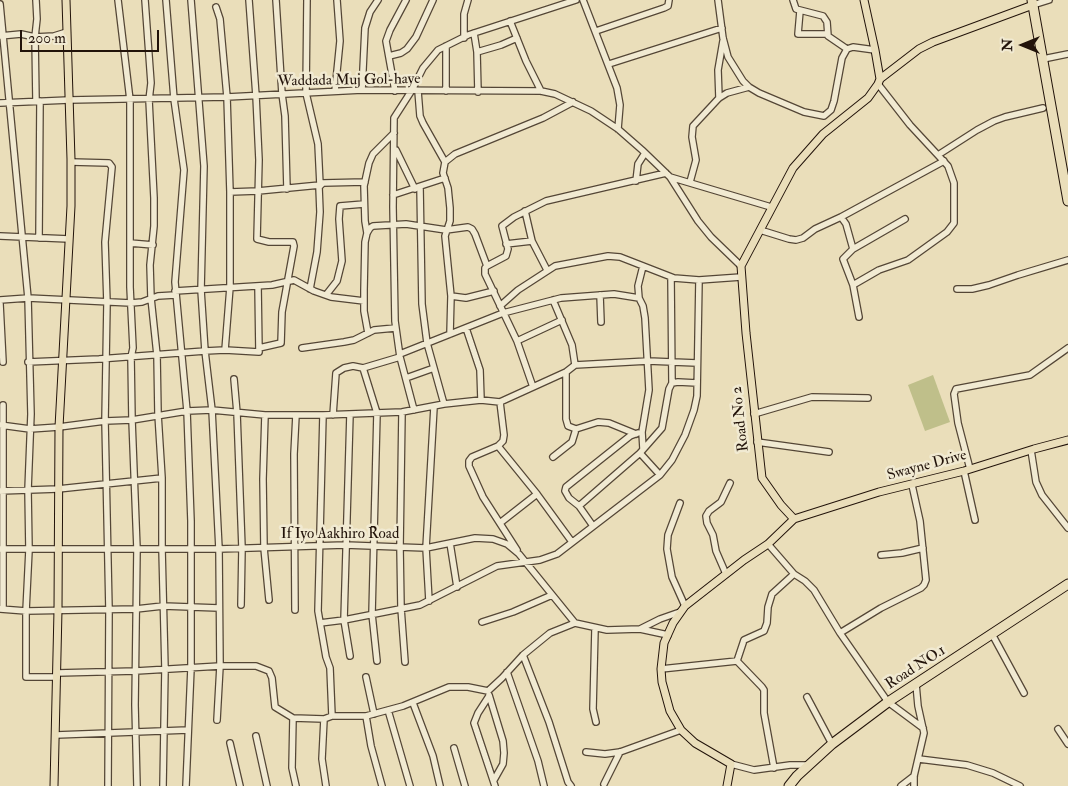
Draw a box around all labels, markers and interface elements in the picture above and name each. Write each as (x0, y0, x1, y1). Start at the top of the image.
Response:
scale bar (22, 20, 161, 52)
north arrow (998, 20, 1048, 70)
text: 200 m (28, 29, 66, 48)
text: N (999, 39, 1016, 51)
street label: Waddada Muj Gol-haye (277, 71, 421, 91)
street label: Road No 2 (729, 385, 753, 453)
street label: Swayne Drive (885, 447, 969, 485)
street label: If Iyo Aakhiro Road (281, 526, 399, 544)
street label: Road NO.1 (883, 642, 949, 694)

